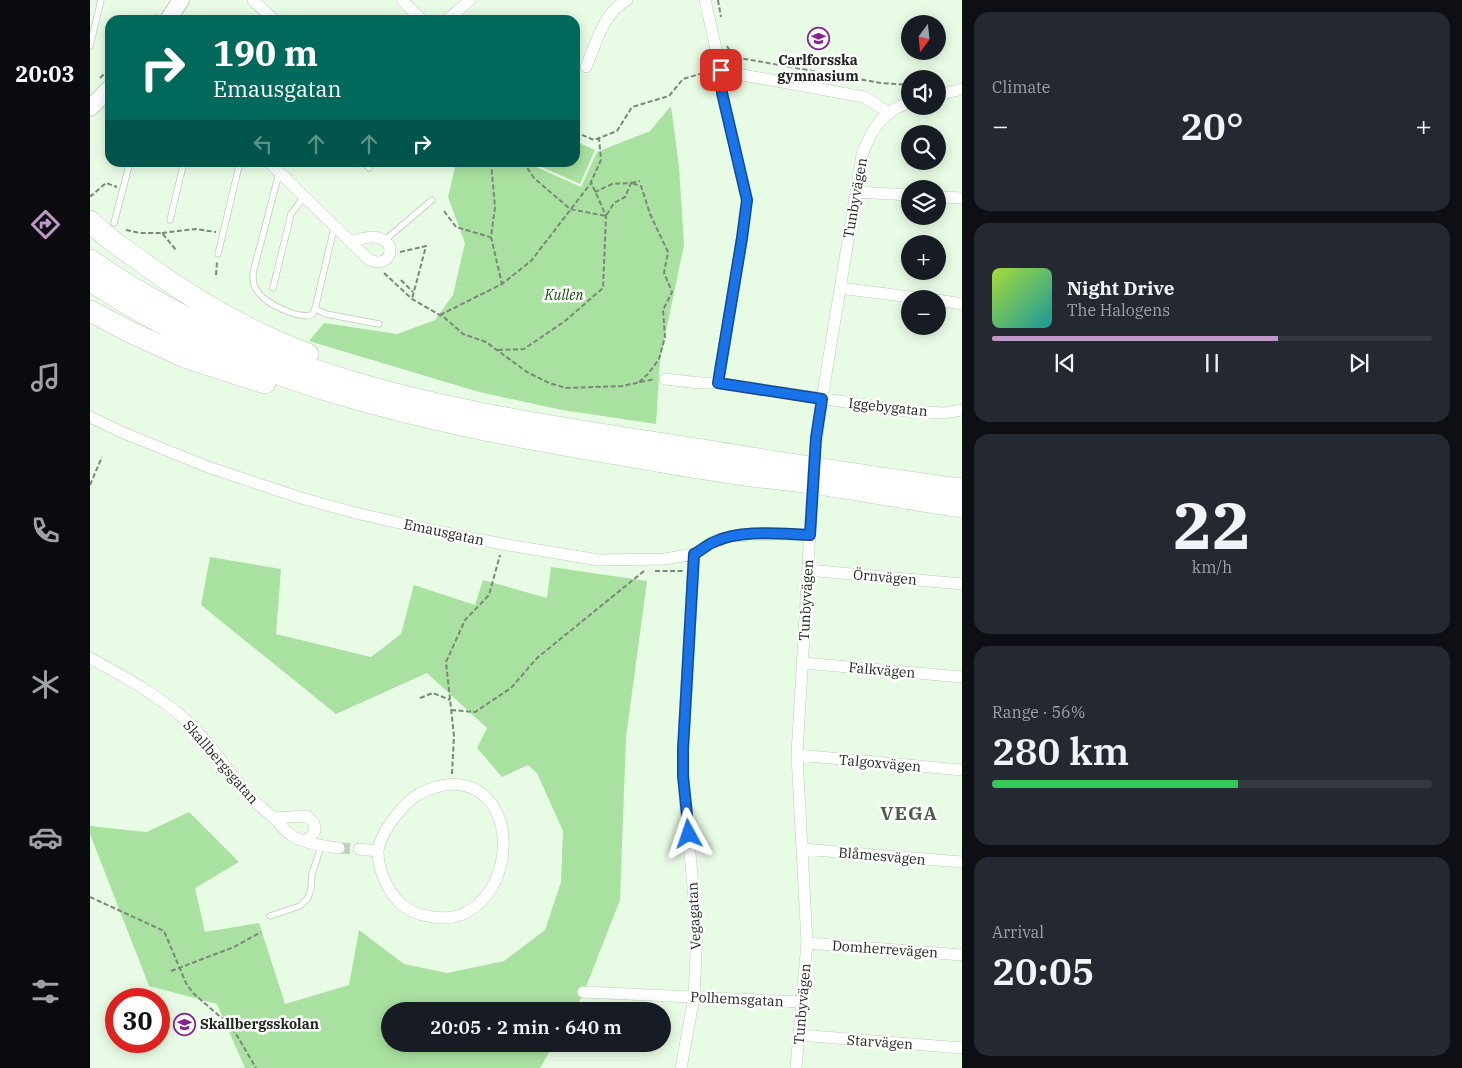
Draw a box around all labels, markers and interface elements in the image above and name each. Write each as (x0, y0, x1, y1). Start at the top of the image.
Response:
north arrow (901, 15, 946, 60)
map controls (901, 15, 946, 335)
school or university icon: Carlforsska gymnasium (806, 26, 830, 50)
text: 190 m (213, 30, 318, 76)
icon: right (130, 35, 195, 100)
pin (700, 49, 742, 91)
place label: Carlforsska gymnasium (777, 51, 859, 85)
icon: arrive (707, 56, 735, 84)
text: 20:03 (15, 59, 75, 88)
button: sound (901, 70, 946, 115)
text: Emausgatan (213, 74, 342, 103)
text: Climate (992, 77, 1050, 97)
text: 20° (1180, 101, 1244, 150)
text: − (992, 107, 1009, 144)
text: + (1415, 107, 1432, 144)
button: search (901, 125, 946, 170)
icon: left (249, 130, 277, 158)
icon: ahead (302, 130, 330, 158)
icon: ahead (355, 130, 383, 158)
icon: right (408, 130, 436, 158)
street label: Tunbyvägen (839, 156, 871, 240)
button: layers (901, 180, 946, 225)
icon: directions (28, 207, 63, 242)
button: + (901, 235, 946, 280)
text: Night Drive (1067, 276, 1175, 300)
park label: Kullen (544, 286, 583, 304)
button: − (901, 290, 946, 335)
text: The Halogens (1067, 300, 1170, 320)
icon: previous (1051, 349, 1079, 377)
icon: pause (1198, 349, 1226, 377)
icon: next (1345, 349, 1373, 377)
icon: music (28, 360, 63, 395)
street label: Iggebygatan (847, 394, 929, 420)
text: 22 (1173, 482, 1251, 567)
icon: phone (28, 513, 63, 548)
street label: Emausgatan (402, 515, 486, 549)
text: km/h (1192, 557, 1232, 577)
street label: Tunbyvägen (795, 559, 817, 641)
street label: Örnvägen (852, 565, 918, 589)
street label: Falkvägen (848, 658, 916, 682)
icon: climate (28, 667, 63, 702)
text: Range · 56% (992, 702, 1085, 722)
street label: Skallbergsgatan (180, 716, 262, 808)
text: 280 km (992, 726, 1129, 775)
street label: Talgoxvägen (838, 750, 922, 776)
district label: VEGA (880, 801, 938, 825)
position arrow (662, 807, 714, 859)
icon: car (28, 820, 63, 855)
street label: Blåmesvägen (838, 843, 926, 869)
street label: Vegagatan (683, 882, 705, 950)
text: Arrival (992, 922, 1044, 942)
street label: Domherrevägen (831, 936, 939, 962)
text: 20:05 (992, 946, 1095, 995)
street label: Tunbyvägen (789, 963, 815, 1045)
icon: filters (28, 974, 63, 1009)
speed limit sign: 30 (105, 988, 170, 1053)
street label: Polhemsgatan (690, 988, 784, 1010)
school or university icon: Skallbergsskolan (172, 1012, 196, 1036)
place label: Skallbergsskolan (200, 1015, 319, 1033)
text: 20:05 · 2 min · 640 m (430, 1015, 622, 1039)
street label: Starvägen (846, 1031, 914, 1053)

